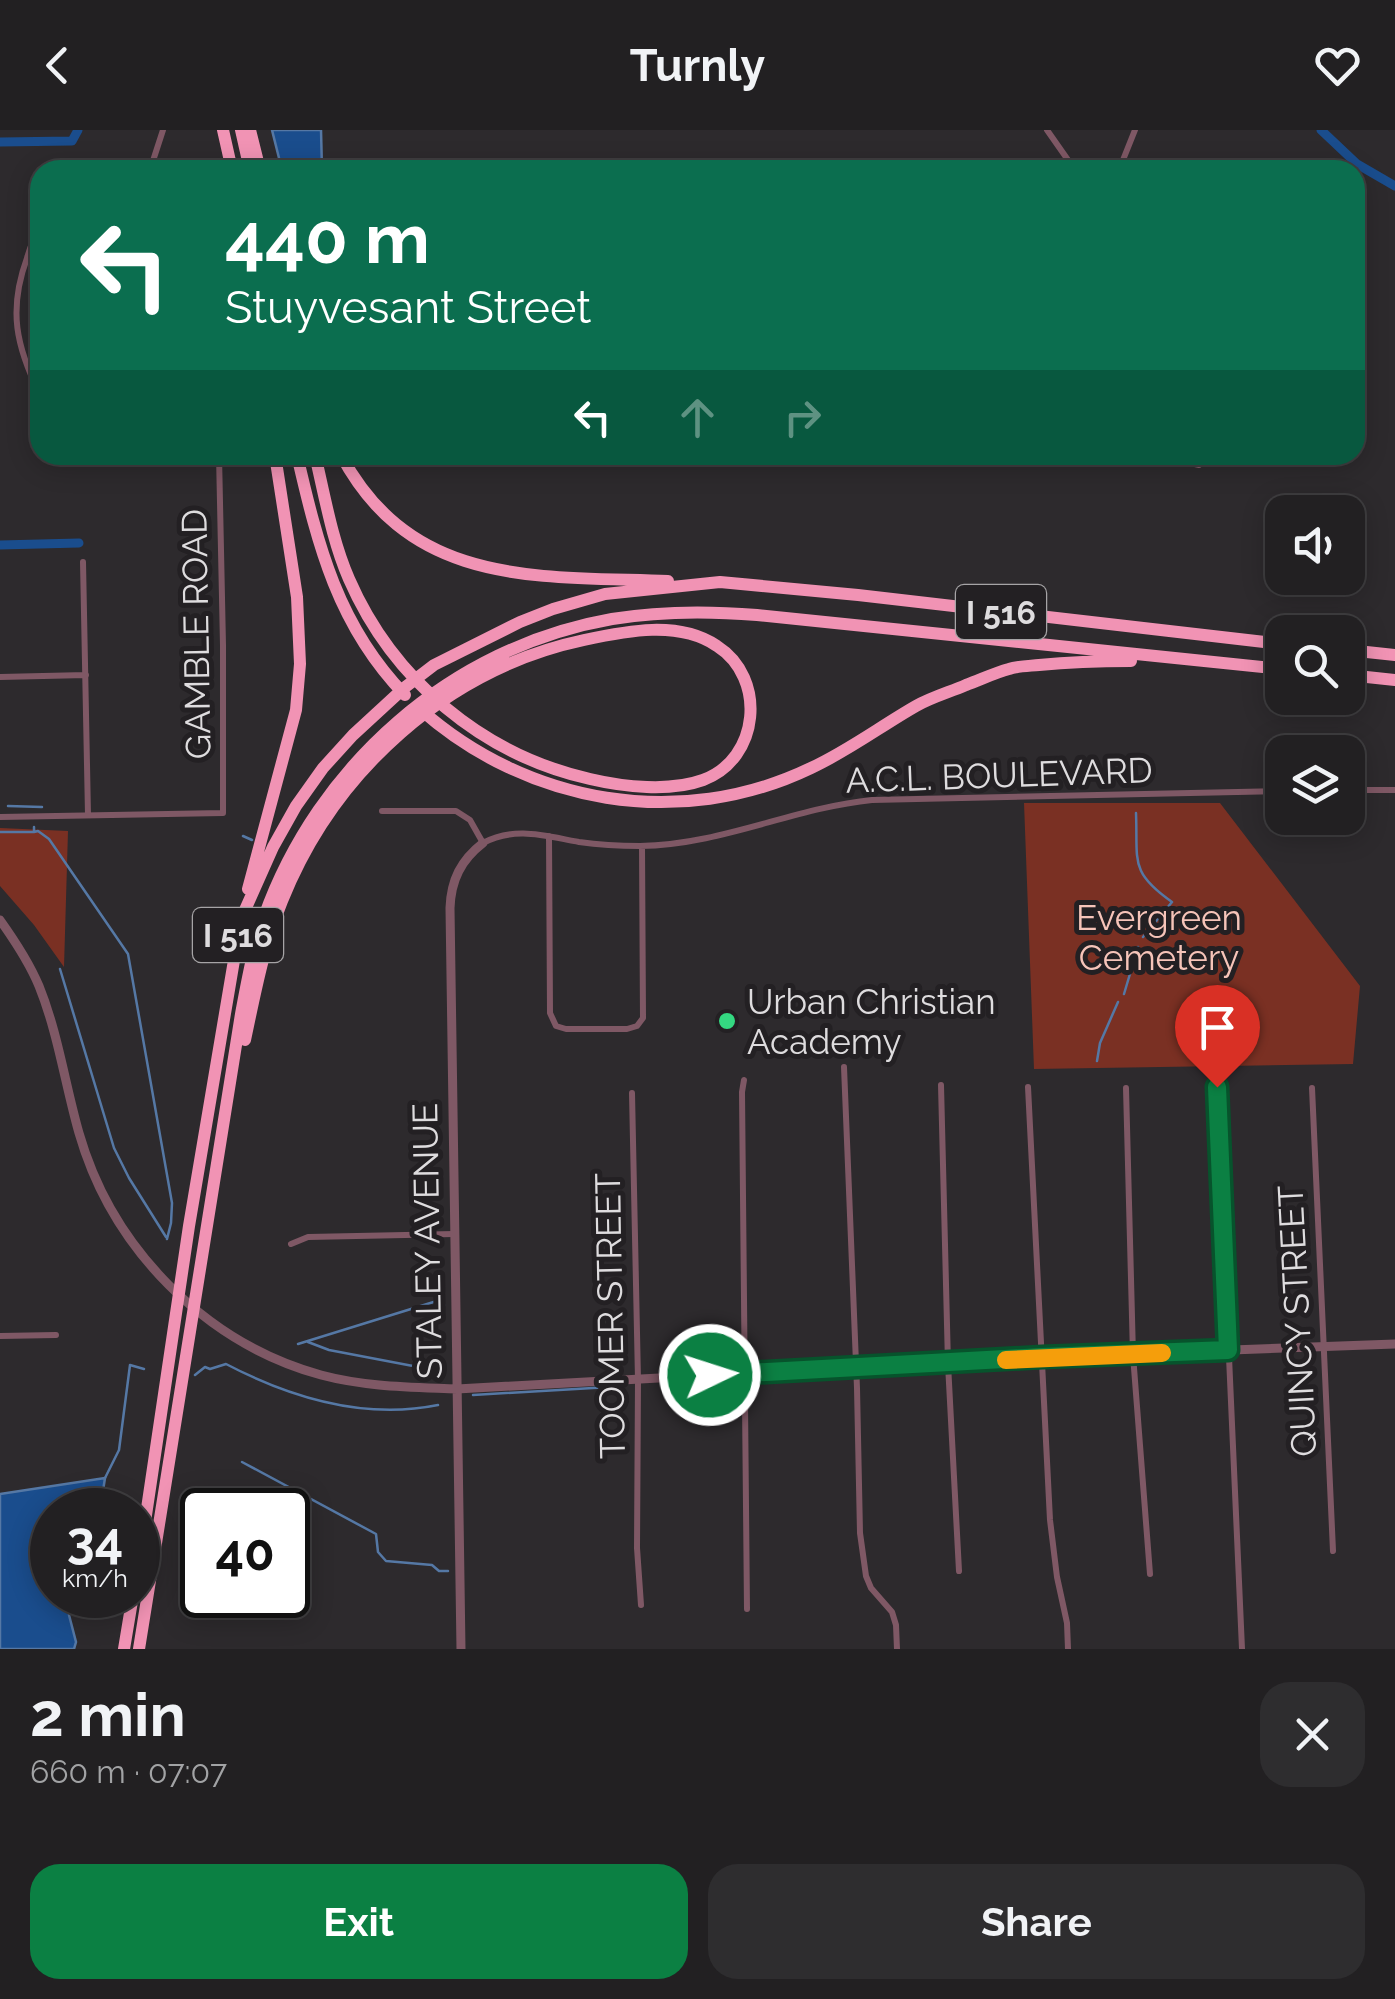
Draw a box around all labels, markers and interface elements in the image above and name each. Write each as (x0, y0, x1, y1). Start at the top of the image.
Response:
icon: back (30, 38, 85, 93)
icon: heart (1310, 38, 1365, 93)
text: Turnly (630, 39, 765, 92)
text: 440 m (225, 197, 430, 279)
icon: left (60, 200, 190, 330)
text: Stuyvesant Street (225, 281, 591, 334)
icon: left (565, 390, 620, 445)
icon: ahead (670, 390, 725, 445)
icon: right (775, 390, 830, 445)
map controls (1265, 495, 1365, 835)
button: sound (1265, 495, 1365, 595)
street label: GAMBLE ROAD (173, 509, 219, 759)
road number: I 516 (956, 585, 1046, 639)
button: search (1265, 615, 1365, 715)
button: layers (1265, 735, 1365, 835)
street label: A.C.L. BOULEVARD (845, 749, 1153, 801)
park label: Evergreen Cemetery (1076, 897, 1242, 978)
road number: I 516 (193, 908, 283, 962)
place label: Urban Christian Academy (747, 981, 996, 1062)
pin (1175, 985, 1260, 1088)
icon: arrive (1190, 1000, 1245, 1055)
marker: Urban Christian Academy (716, 1010, 738, 1032)
street label: STALEY AVENUE (404, 1102, 450, 1380)
street label: TOOMER STREET (587, 1173, 633, 1459)
street label: QUINCY STREET (1269, 1184, 1325, 1458)
position arrow (658, 1323, 762, 1427)
speed limit sign: 40 (180, 1488, 310, 1618)
text: 34 (67, 1511, 123, 1570)
text: km/h (62, 1563, 128, 1593)
text: 2 min (30, 1680, 186, 1750)
button: close (1260, 1682, 1365, 1787)
text: 660 m · 07:07 (30, 1753, 227, 1790)
button: Exit (30, 1864, 688, 1979)
button: Share (708, 1864, 1365, 1979)

